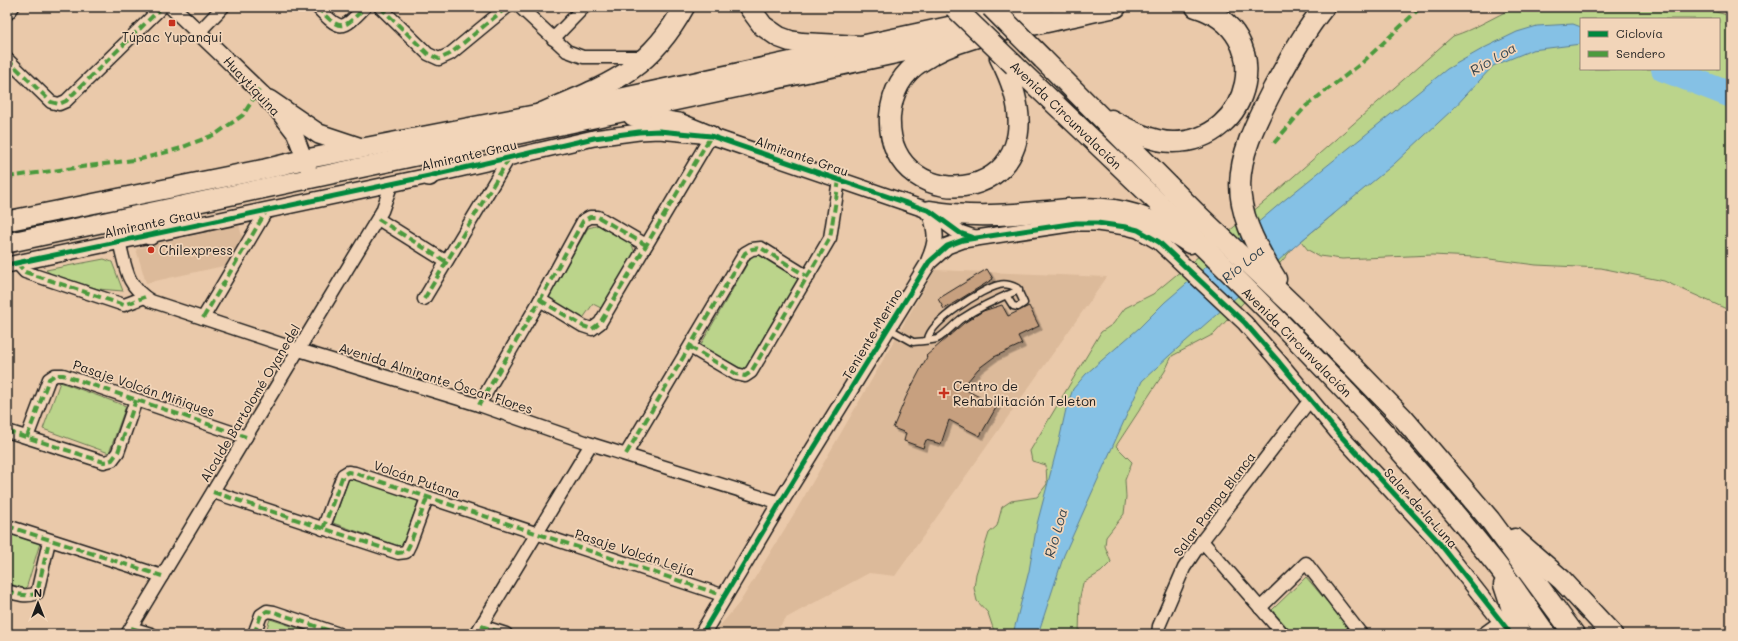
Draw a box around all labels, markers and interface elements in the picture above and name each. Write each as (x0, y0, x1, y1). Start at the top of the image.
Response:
marker: Túpac Yupanqui (167, 18, 177, 28)
legend (1580, 18, 1720, 70)
text: Ciclovía (1616, 25, 1663, 41)
place label: Túpac Yupanqui (122, 28, 222, 45)
water label: Río Loa (1466, 38, 1519, 79)
text: Sendero (1616, 45, 1665, 61)
street label: Huaytiquina (220, 52, 284, 119)
street label: Avenida Circunvalación (1007, 57, 1126, 172)
street label: Almirante Grau (753, 132, 851, 179)
street label: Almirante Grau (419, 135, 518, 174)
street label: Almirante Grau (102, 204, 201, 241)
water label: Río Loa (1217, 240, 1268, 287)
place label: Chilexpress (159, 241, 233, 258)
marker: Chilexpress (146, 245, 156, 255)
street label: Avenida Circunvalación (1239, 283, 1356, 400)
street label: Teniente Merino (838, 285, 906, 382)
street label: Alcalde Bartolomé Oyanedel (196, 321, 304, 485)
street label: Avenida Almirante Óscar Flores (337, 338, 535, 417)
street label: Pasaje Volcán Miñiques (71, 355, 217, 420)
place label: Centro de Rehabilitación Teleton (953, 377, 1096, 409)
marker: Centro de Rehabilitación Teleton (938, 387, 950, 399)
street label: Salar Pampa Blanca (1169, 448, 1258, 559)
street label: Volcán Putana (372, 456, 463, 501)
street label: Salar de la Luna (1381, 464, 1462, 552)
water label: Río Loa (1039, 506, 1072, 560)
street label: Pasaje Volcán Lejía (573, 524, 697, 579)
north arrow (18, 583, 58, 623)
text: N (34, 585, 42, 600)

